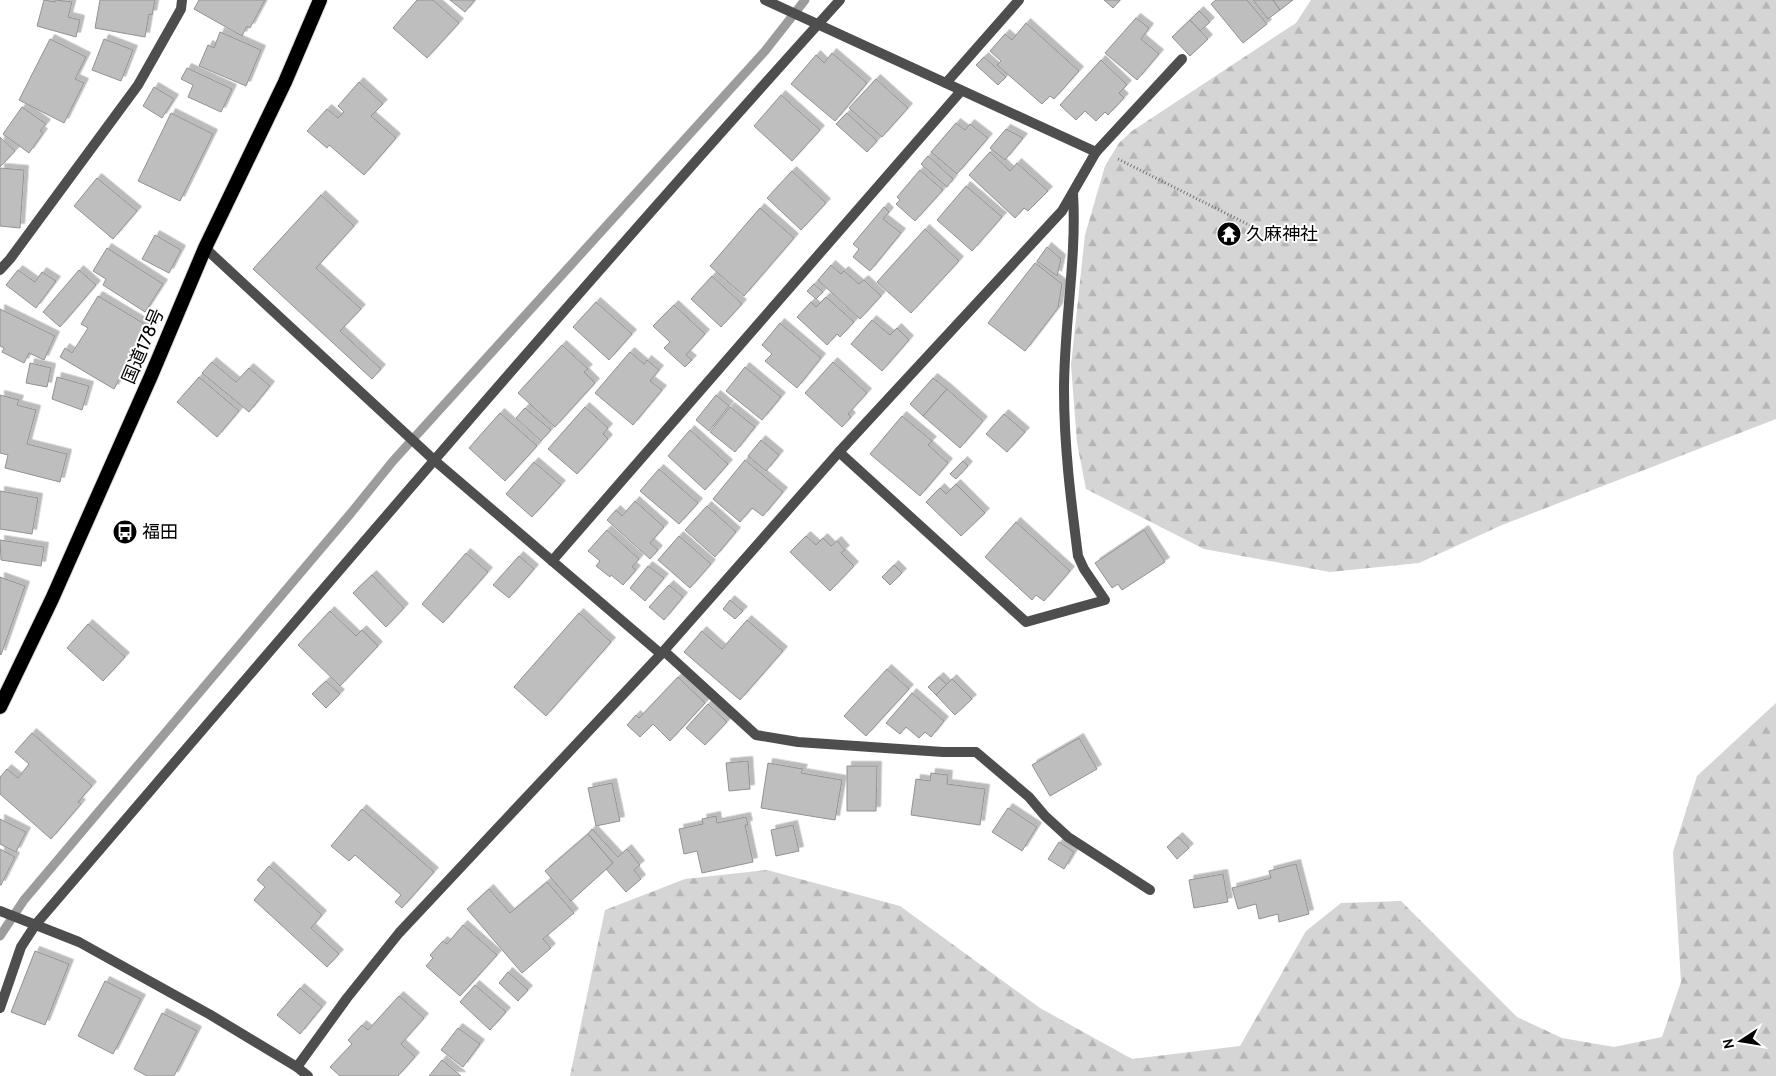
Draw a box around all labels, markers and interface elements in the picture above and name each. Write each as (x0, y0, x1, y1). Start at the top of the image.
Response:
temple icon: 久麻神社 (1216, 221, 1242, 247)
place label: 久麻神社 (1246, 223, 1318, 245)
street label: 国道178号 (117, 305, 169, 387)
bus stop icon: 福田 (112, 519, 138, 545)
place label: 福田 (142, 521, 178, 543)
north arrow (1716, 1016, 1766, 1066)
text: N (1718, 1037, 1738, 1050)

